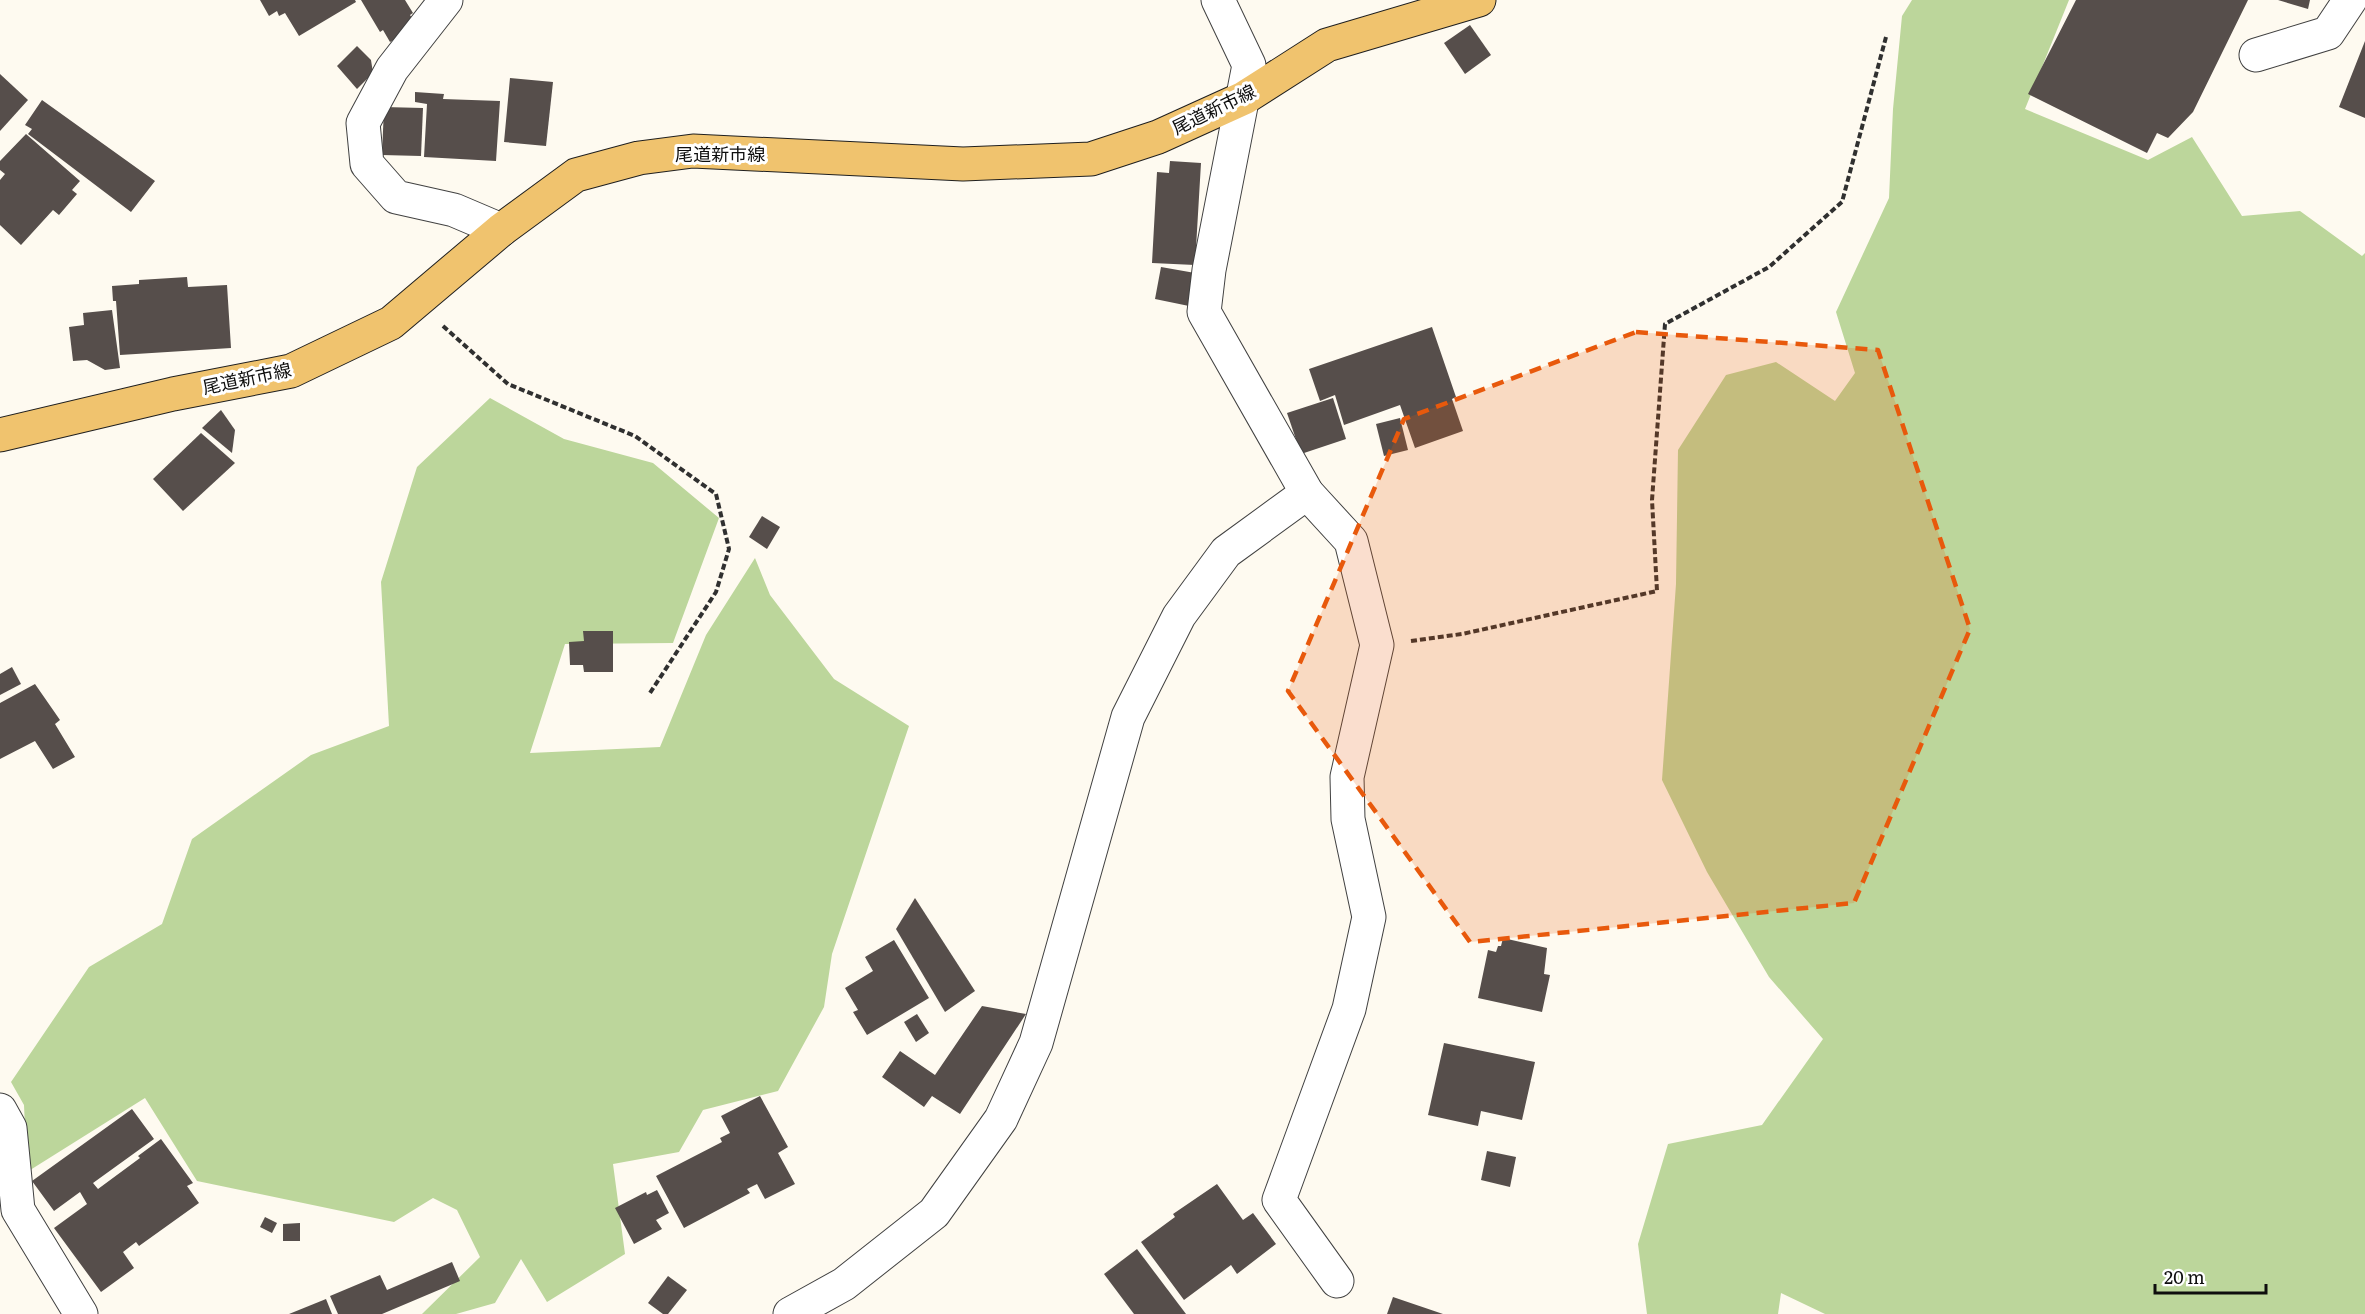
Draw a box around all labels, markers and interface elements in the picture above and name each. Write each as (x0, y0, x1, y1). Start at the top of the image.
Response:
street label: 尾道新市線 (1167, 77, 1260, 141)
street label: 尾道新市線 (675, 140, 765, 167)
street label: 尾道新市線 (200, 355, 294, 400)
scale bar (2155, 1257, 2266, 1295)
text: 20 m (2164, 1263, 2205, 1290)

